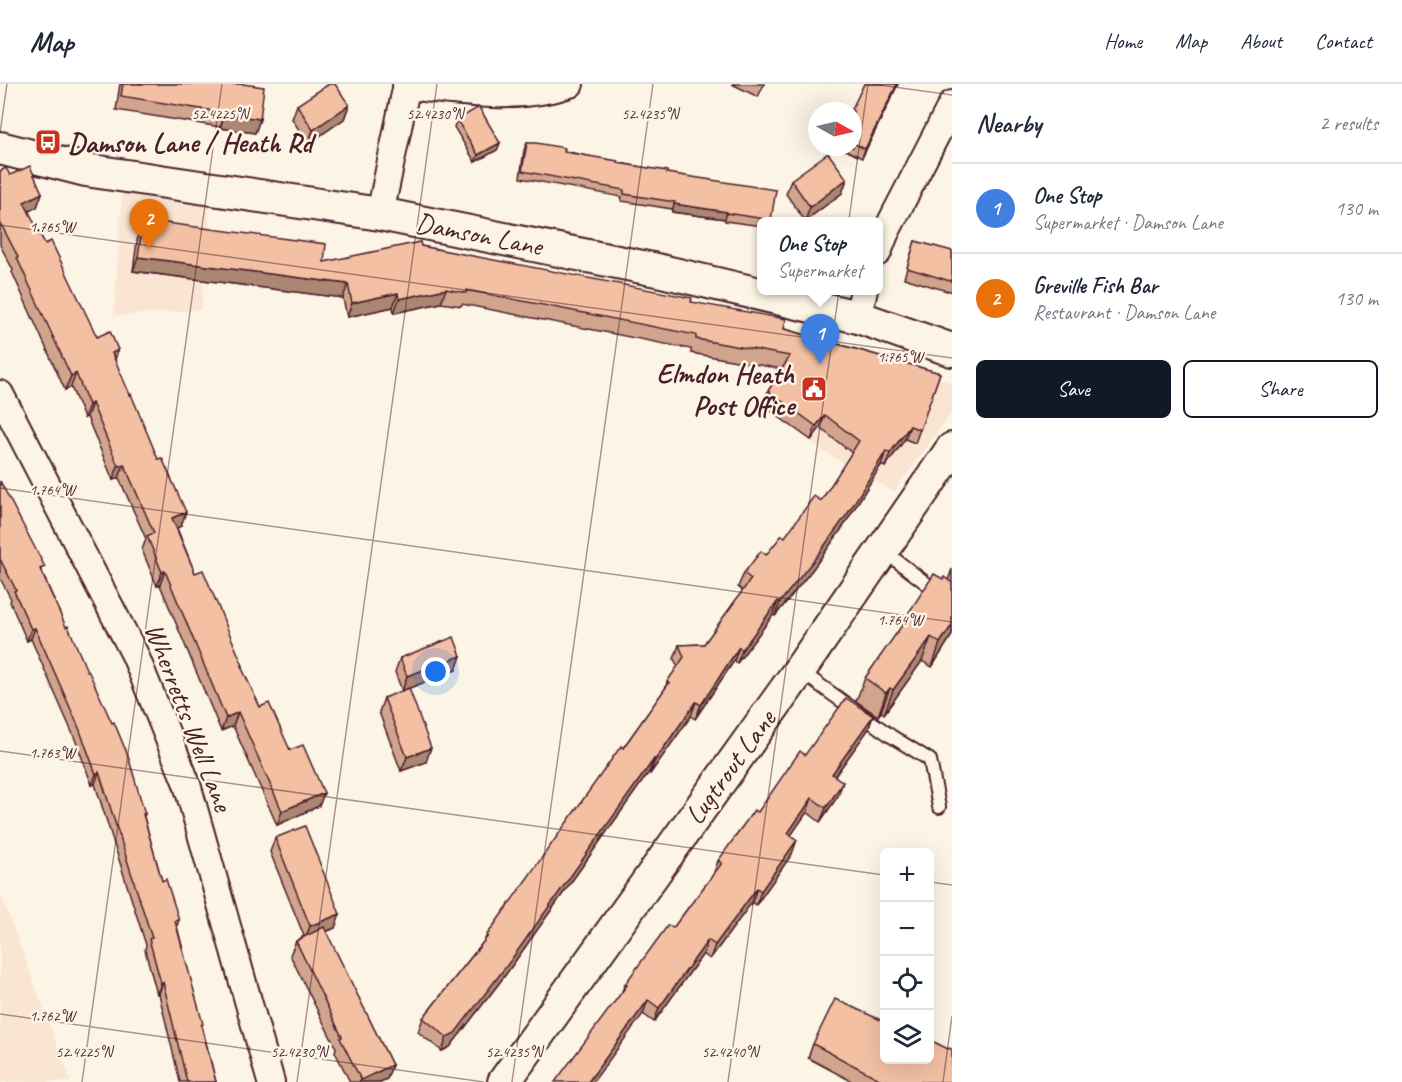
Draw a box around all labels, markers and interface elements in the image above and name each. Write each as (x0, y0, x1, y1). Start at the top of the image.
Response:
text: Map (30, 24, 73, 59)
text: Home (1104, 28, 1142, 54)
text: Map (1175, 28, 1207, 54)
text: About (1240, 28, 1282, 54)
text: Contact (1315, 28, 1372, 54)
north arrow (808, 102, 862, 156)
text: 52.4225°N (192, 105, 251, 124)
text: 52.4230°N (407, 105, 466, 124)
text: 52.4235°N (622, 105, 681, 124)
text: Nearby (976, 107, 1041, 140)
text: 2 results (1319, 111, 1378, 136)
place label: Damson Lane / Heath Rd (68, 125, 317, 160)
bus stop icon: Damson Lane / Heath Rd (33, 127, 63, 157)
text: One Stop (1033, 182, 1101, 210)
text: 1 (991, 196, 1000, 221)
text: 130 m (1335, 196, 1378, 221)
pin: 2 (130, 200, 168, 249)
street label: Damson Lane (413, 205, 547, 264)
text: Supermarket · Damson Lane (1033, 210, 1223, 235)
popup (757, 217, 883, 295)
text: 1.765°W (29, 218, 78, 237)
text: One Stop (778, 230, 846, 258)
text: Supermarket (778, 258, 863, 283)
text: Greville Fish Bar (1033, 272, 1158, 300)
text: 2 (991, 286, 1000, 311)
text: 130 m (1335, 286, 1378, 311)
text: Restaurant · Damson Lane (1033, 300, 1215, 325)
pin: 1 (800, 314, 840, 364)
text: 1.765°W (877, 348, 926, 367)
place label: Elmdon Heath Post Office (657, 356, 797, 423)
button: Save (976, 360, 1171, 418)
button: Share (1183, 360, 1378, 418)
public building icon: Elmdon Heath Post Office (799, 374, 829, 404)
text: 1.764°W (29, 481, 78, 500)
text: 1.764°W (877, 611, 926, 630)
street label: Wherretts Well Lane (137, 618, 242, 818)
your location (421, 657, 450, 686)
street label: Lugtrout Lane (677, 702, 784, 831)
text: 1.763°W (29, 744, 78, 763)
map controls (880, 848, 934, 1064)
button: + (880, 848, 934, 902)
button: − (880, 902, 934, 956)
button: locate (880, 956, 934, 1010)
text: 1.762°W (29, 1007, 78, 1026)
button: layers (880, 1010, 934, 1064)
text: 52.4225°N (56, 1043, 115, 1062)
text: 52.4230°N (271, 1043, 330, 1062)
text: 52.4235°N (486, 1043, 545, 1062)
text: 52.4240°N (702, 1043, 761, 1062)

